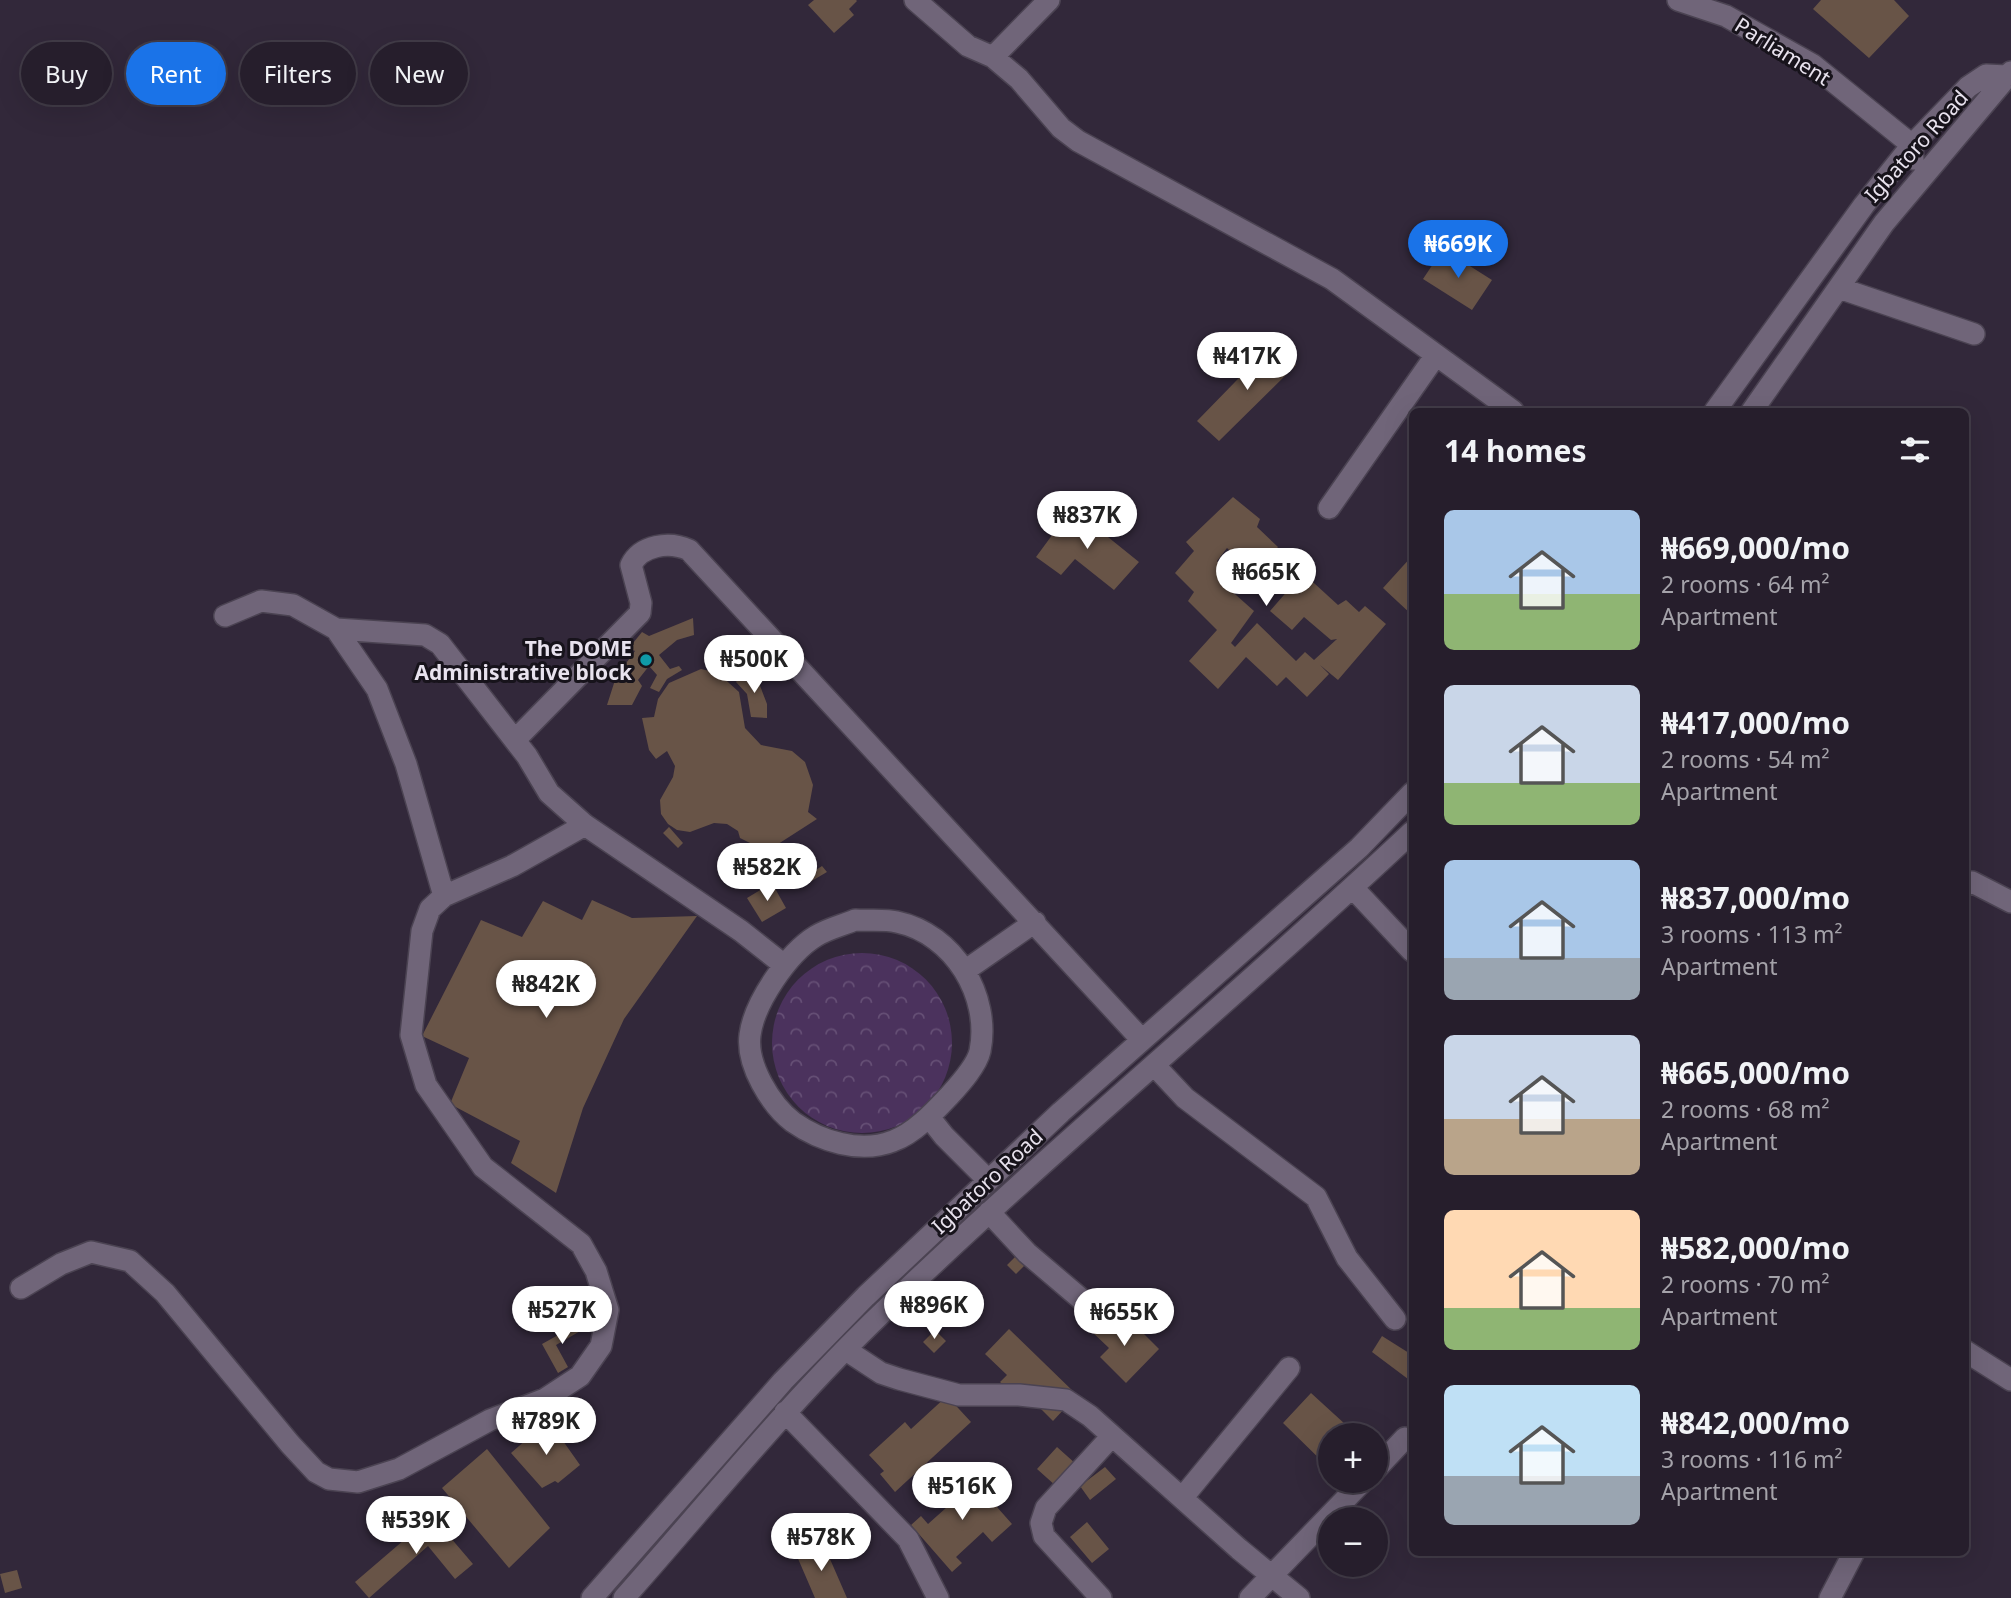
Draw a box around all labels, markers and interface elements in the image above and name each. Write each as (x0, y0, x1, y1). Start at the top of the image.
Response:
street label: Parliament (1730, 11, 1836, 92)
chip: Buy (21, 42, 112, 105)
chip: Rent (126, 42, 226, 105)
chip: Filters (240, 42, 356, 105)
chip: New (370, 42, 468, 105)
street label: Igbatoro Road (1858, 84, 1974, 208)
pin: ₦669K (1409, 220, 1507, 280)
text: ₦669K (1424, 227, 1492, 259)
pin: ₦417K (1198, 332, 1296, 392)
text: ₦417K (1213, 339, 1281, 371)
text: 14 homes (1444, 430, 1587, 471)
icon: filters (1896, 431, 1934, 469)
pin: ₦837K (1038, 491, 1136, 551)
text: ₦837K (1053, 498, 1121, 530)
text: ₦669,000/mo (1661, 527, 1850, 568)
icon: home (1500, 538, 1584, 622)
pin: ₦665K (1217, 548, 1315, 608)
text: ₦665K (1232, 555, 1300, 587)
text: 2 rooms · 64 m² (1661, 568, 1830, 600)
text: Apartment (1661, 600, 1778, 632)
place label: The DOME Administrative block (414, 634, 633, 686)
pin: ₦500K (705, 636, 803, 695)
text: ₦500K (720, 642, 788, 674)
marker: The DOME Administrative block (638, 652, 654, 668)
text: ₦417,000/mo (1661, 702, 1850, 743)
icon: home (1500, 713, 1584, 797)
text: 2 rooms · 54 m² (1661, 743, 1830, 775)
text: Apartment (1661, 775, 1778, 807)
pin: ₦582K (718, 844, 816, 903)
text: ₦582K (733, 850, 801, 882)
text: ₦837,000/mo (1661, 877, 1850, 918)
icon: home (1500, 888, 1584, 972)
text: 3 rooms · 113 m² (1661, 918, 1843, 950)
text: Apartment (1661, 950, 1778, 982)
pin: ₦842K (497, 960, 595, 1020)
text: ₦842K (512, 967, 580, 999)
text: ₦665,000/mo (1661, 1052, 1850, 1093)
icon: home (1500, 1063, 1584, 1147)
text: 2 rooms · 68 m² (1661, 1093, 1830, 1125)
street label: Igbatoro Road (926, 1122, 1048, 1240)
text: Apartment (1661, 1125, 1778, 1157)
text: ₦582,000/mo (1661, 1227, 1850, 1268)
icon: home (1500, 1238, 1584, 1322)
text: 2 rooms · 70 m² (1661, 1268, 1830, 1300)
pin: ₦896K (885, 1282, 983, 1341)
pin: ₦527K (513, 1286, 611, 1346)
text: ₦896K (900, 1288, 968, 1320)
pin: ₦655K (1075, 1288, 1173, 1348)
text: ₦527K (528, 1293, 596, 1325)
text: ₦655K (1090, 1295, 1158, 1327)
text: Apartment (1661, 1300, 1778, 1332)
pin: ₦789K (497, 1398, 595, 1457)
text: ₦842,000/mo (1661, 1402, 1850, 1443)
text: ₦789K (512, 1404, 580, 1436)
icon: home (1500, 1413, 1584, 1497)
map controls (1318, 1423, 1388, 1577)
button: + (1318, 1423, 1388, 1493)
text: 3 rooms · 116 m² (1661, 1443, 1843, 1475)
pin: ₦516K (913, 1462, 1011, 1522)
text: ₦516K (928, 1469, 996, 1501)
text: Apartment (1661, 1475, 1778, 1507)
pin: ₦539K (367, 1496, 465, 1556)
text: ₦539K (382, 1503, 450, 1535)
button: − (1318, 1507, 1388, 1577)
pin: ₦578K (772, 1514, 870, 1573)
text: ₦578K (787, 1520, 855, 1552)

